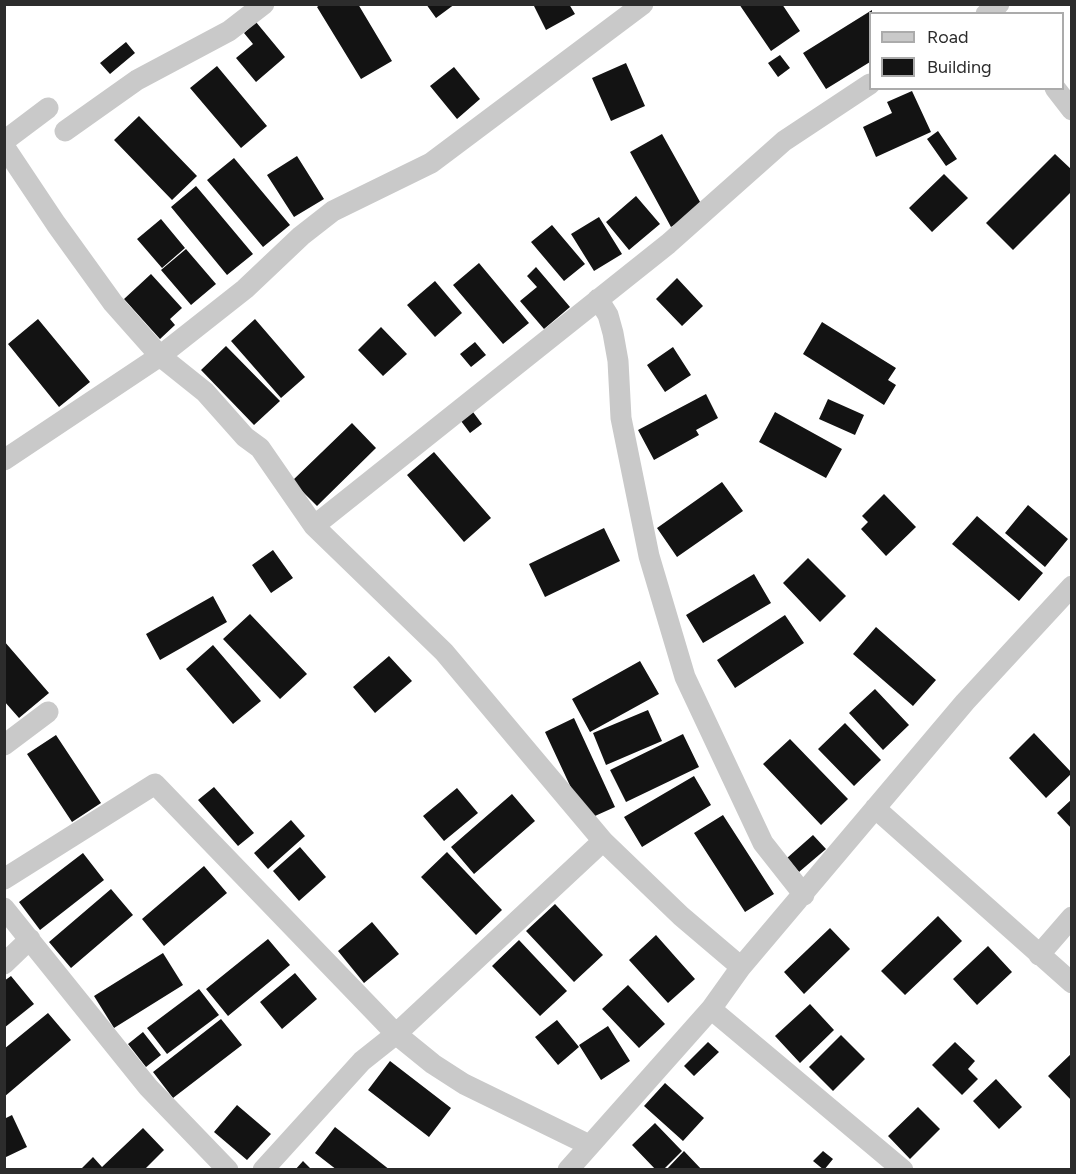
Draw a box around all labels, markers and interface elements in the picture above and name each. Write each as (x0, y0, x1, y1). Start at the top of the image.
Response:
legend (869, 12, 1064, 90)
text: Road (927, 26, 968, 48)
text: Building (927, 56, 992, 78)

